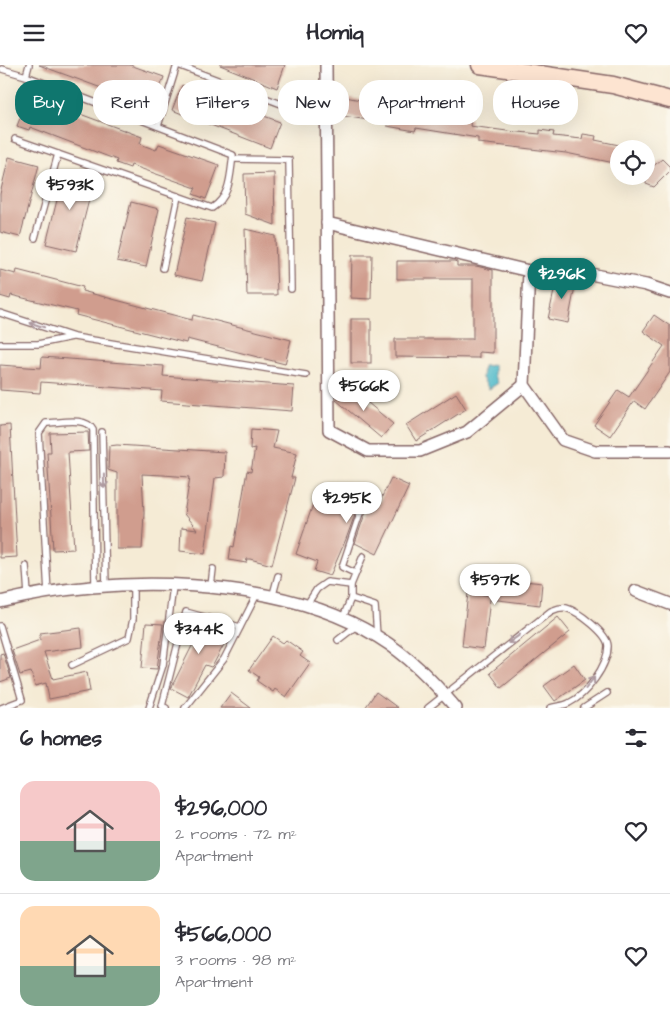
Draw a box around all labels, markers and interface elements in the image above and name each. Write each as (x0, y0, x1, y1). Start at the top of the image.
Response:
text: Homiq (306, 17, 364, 48)
icon: menu (20, 19, 48, 47)
icon: heart (622, 19, 650, 47)
chip: Buy (15, 80, 83, 125)
chip: Rent (93, 80, 168, 125)
chip: Filters (178, 80, 268, 125)
chip: New (278, 80, 349, 125)
chip: Apartment (359, 80, 483, 125)
chip: House (493, 80, 578, 125)
map controls (610, 140, 655, 185)
button: locate (610, 140, 655, 185)
pin: $593K (35, 169, 105, 211)
text: $593K (46, 174, 94, 196)
pin: $296K (527, 257, 597, 300)
text: $296K (539, 263, 585, 285)
one-way arrow (30, 320, 45, 329)
pin: $566K (329, 369, 399, 412)
text: $566K (339, 375, 389, 397)
one-way arrow (99, 473, 108, 489)
pin: $295K (312, 481, 382, 524)
text: $295K (323, 487, 371, 509)
pin: $597K (460, 563, 530, 606)
text: $597K (471, 569, 519, 591)
pin: $344K (164, 613, 234, 655)
text: $344K (175, 618, 223, 640)
one-way arrow (508, 633, 521, 644)
one-way arrow (585, 676, 595, 690)
text: 6 homes (20, 724, 102, 753)
icon: filters (622, 724, 650, 752)
text: $296,000 (175, 794, 267, 823)
icon: home (60, 801, 120, 861)
icon: heart (622, 817, 650, 845)
text: 2 rooms · 72 m² (175, 823, 297, 845)
text: Apartment (175, 845, 253, 867)
text: $566,000 (175, 920, 271, 949)
icon: home (60, 926, 120, 986)
icon: heart (622, 942, 650, 970)
text: 3 rooms · 98 m² (175, 949, 296, 971)
text: Apartment (175, 971, 253, 993)

